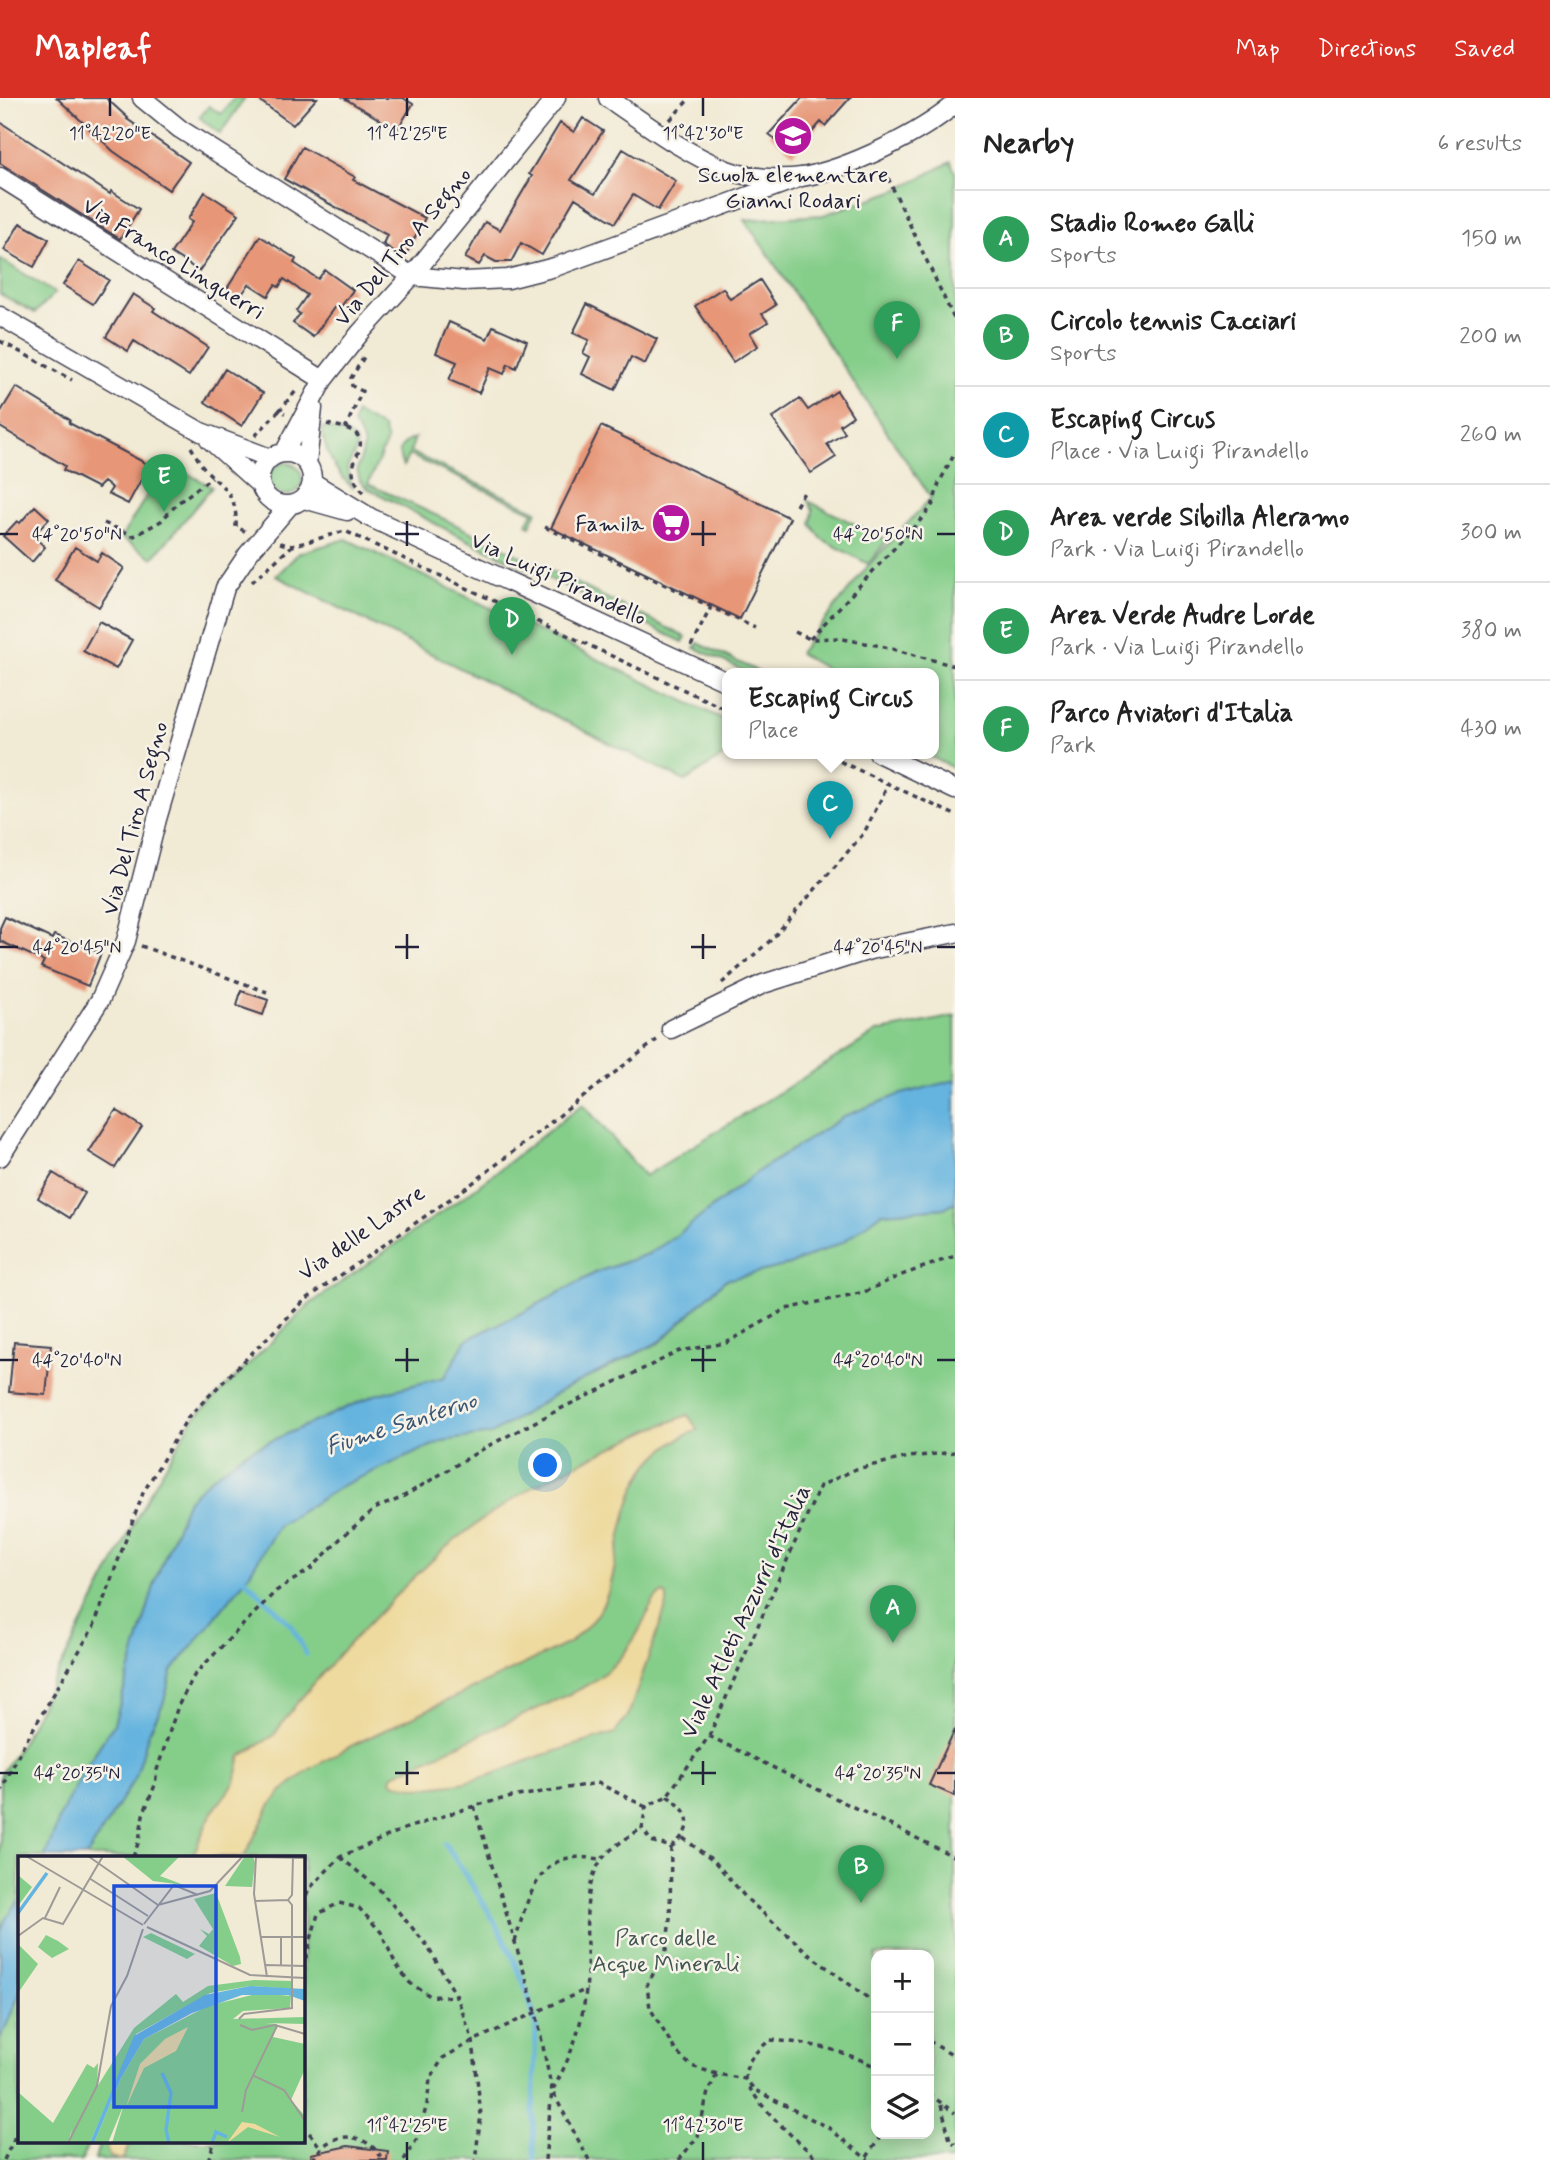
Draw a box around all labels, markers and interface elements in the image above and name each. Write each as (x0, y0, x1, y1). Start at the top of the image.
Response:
text: Mapleaf (35, 27, 151, 71)
text: Map (1236, 34, 1280, 65)
text: Directions (1318, 34, 1416, 65)
text: Saved (1454, 34, 1515, 65)
school or university icon: Scuola elementare Gianni Rodari (772, 115, 814, 157)
text: 11°42'20"E (69, 122, 151, 146)
text: 11°42'25"E (366, 122, 448, 146)
text: 11°42'30"E (662, 122, 744, 146)
text: Nearby (983, 124, 1074, 163)
text: 6 results (1438, 129, 1522, 159)
street label: Via Del Tiro A Segno (328, 161, 481, 334)
place label: Scuola elementare Gianni Rodari (698, 161, 888, 217)
street label: Via Franco Linguerri (76, 192, 270, 328)
text: Stadio Romeo Galli (1050, 207, 1255, 241)
text: A (998, 224, 1014, 254)
text: 150 m (1461, 224, 1522, 254)
text: Sports (1050, 241, 1117, 271)
pin: F (874, 301, 920, 359)
text: Circolo tennis Cacciari (1050, 305, 1296, 339)
text: B (999, 322, 1013, 352)
text: 200 m (1459, 322, 1522, 352)
text: Sports (1050, 339, 1117, 369)
text: Escaping Circus (1050, 403, 1215, 437)
text: C (998, 420, 1014, 450)
text: 260 m (1460, 420, 1522, 450)
text: Place · Via Luigi Pirandello (1050, 437, 1309, 467)
pin: E (141, 454, 187, 512)
text: Area verde Sibilla Aleramo (1050, 501, 1349, 535)
supermarket icon: Famila (650, 502, 692, 544)
place label: Famila (575, 510, 644, 540)
text: D (998, 518, 1014, 548)
text: 300 m (1460, 518, 1522, 548)
text: 44°20'50"N (32, 523, 122, 547)
text: 44°20'50"N (833, 523, 923, 547)
street label: Via Luigi Pirandello (465, 526, 651, 636)
text: Park · Via Luigi Pirandello (1050, 535, 1304, 565)
pin: D (489, 597, 535, 655)
text: Area Verde Audre Lorde (1050, 599, 1315, 633)
text: E (999, 616, 1013, 646)
text: 380 m (1461, 616, 1522, 646)
text: Park · Via Luigi Pirandello (1050, 633, 1304, 663)
popup (722, 668, 939, 759)
text: Escaping Circus (748, 682, 913, 716)
text: Parco Aviatori d'Italia (1050, 697, 1293, 731)
text: F (1000, 714, 1012, 744)
text: 430 m (1461, 714, 1522, 744)
text: Place (748, 716, 799, 746)
street label: Via Del Tiro A Segno (96, 718, 178, 919)
text: Park (1050, 731, 1096, 761)
pin: C (807, 781, 853, 839)
text: 44°20'45"N (32, 936, 122, 960)
text: 44°20'45"N (833, 936, 923, 960)
street label: Via delle Lastre (293, 1179, 431, 1288)
text: 44°20'40"N (32, 1349, 122, 1373)
text: 44°20'40"N (833, 1349, 923, 1373)
water label: Fiume Santerno (322, 1385, 482, 1463)
your location (528, 1448, 562, 1482)
street label: Viale Atleti Azzurri d'Italia (675, 1480, 819, 1743)
pin: A (870, 1585, 916, 1643)
text: 44°20'35"N (34, 1762, 120, 1786)
text: 44°20'35"N (835, 1762, 921, 1786)
pin: B (838, 1845, 884, 1903)
inset map (18, 1856, 304, 2142)
park label: Parco delle Acque Minerali (592, 1924, 740, 1980)
map controls (871, 1950, 934, 2139)
button: + (871, 1950, 934, 2013)
button: − (871, 2013, 934, 2076)
button: layers (871, 2076, 934, 2139)
text: 11°42'25"E (366, 2114, 448, 2138)
text: 11°42'30"E (662, 2114, 744, 2138)

